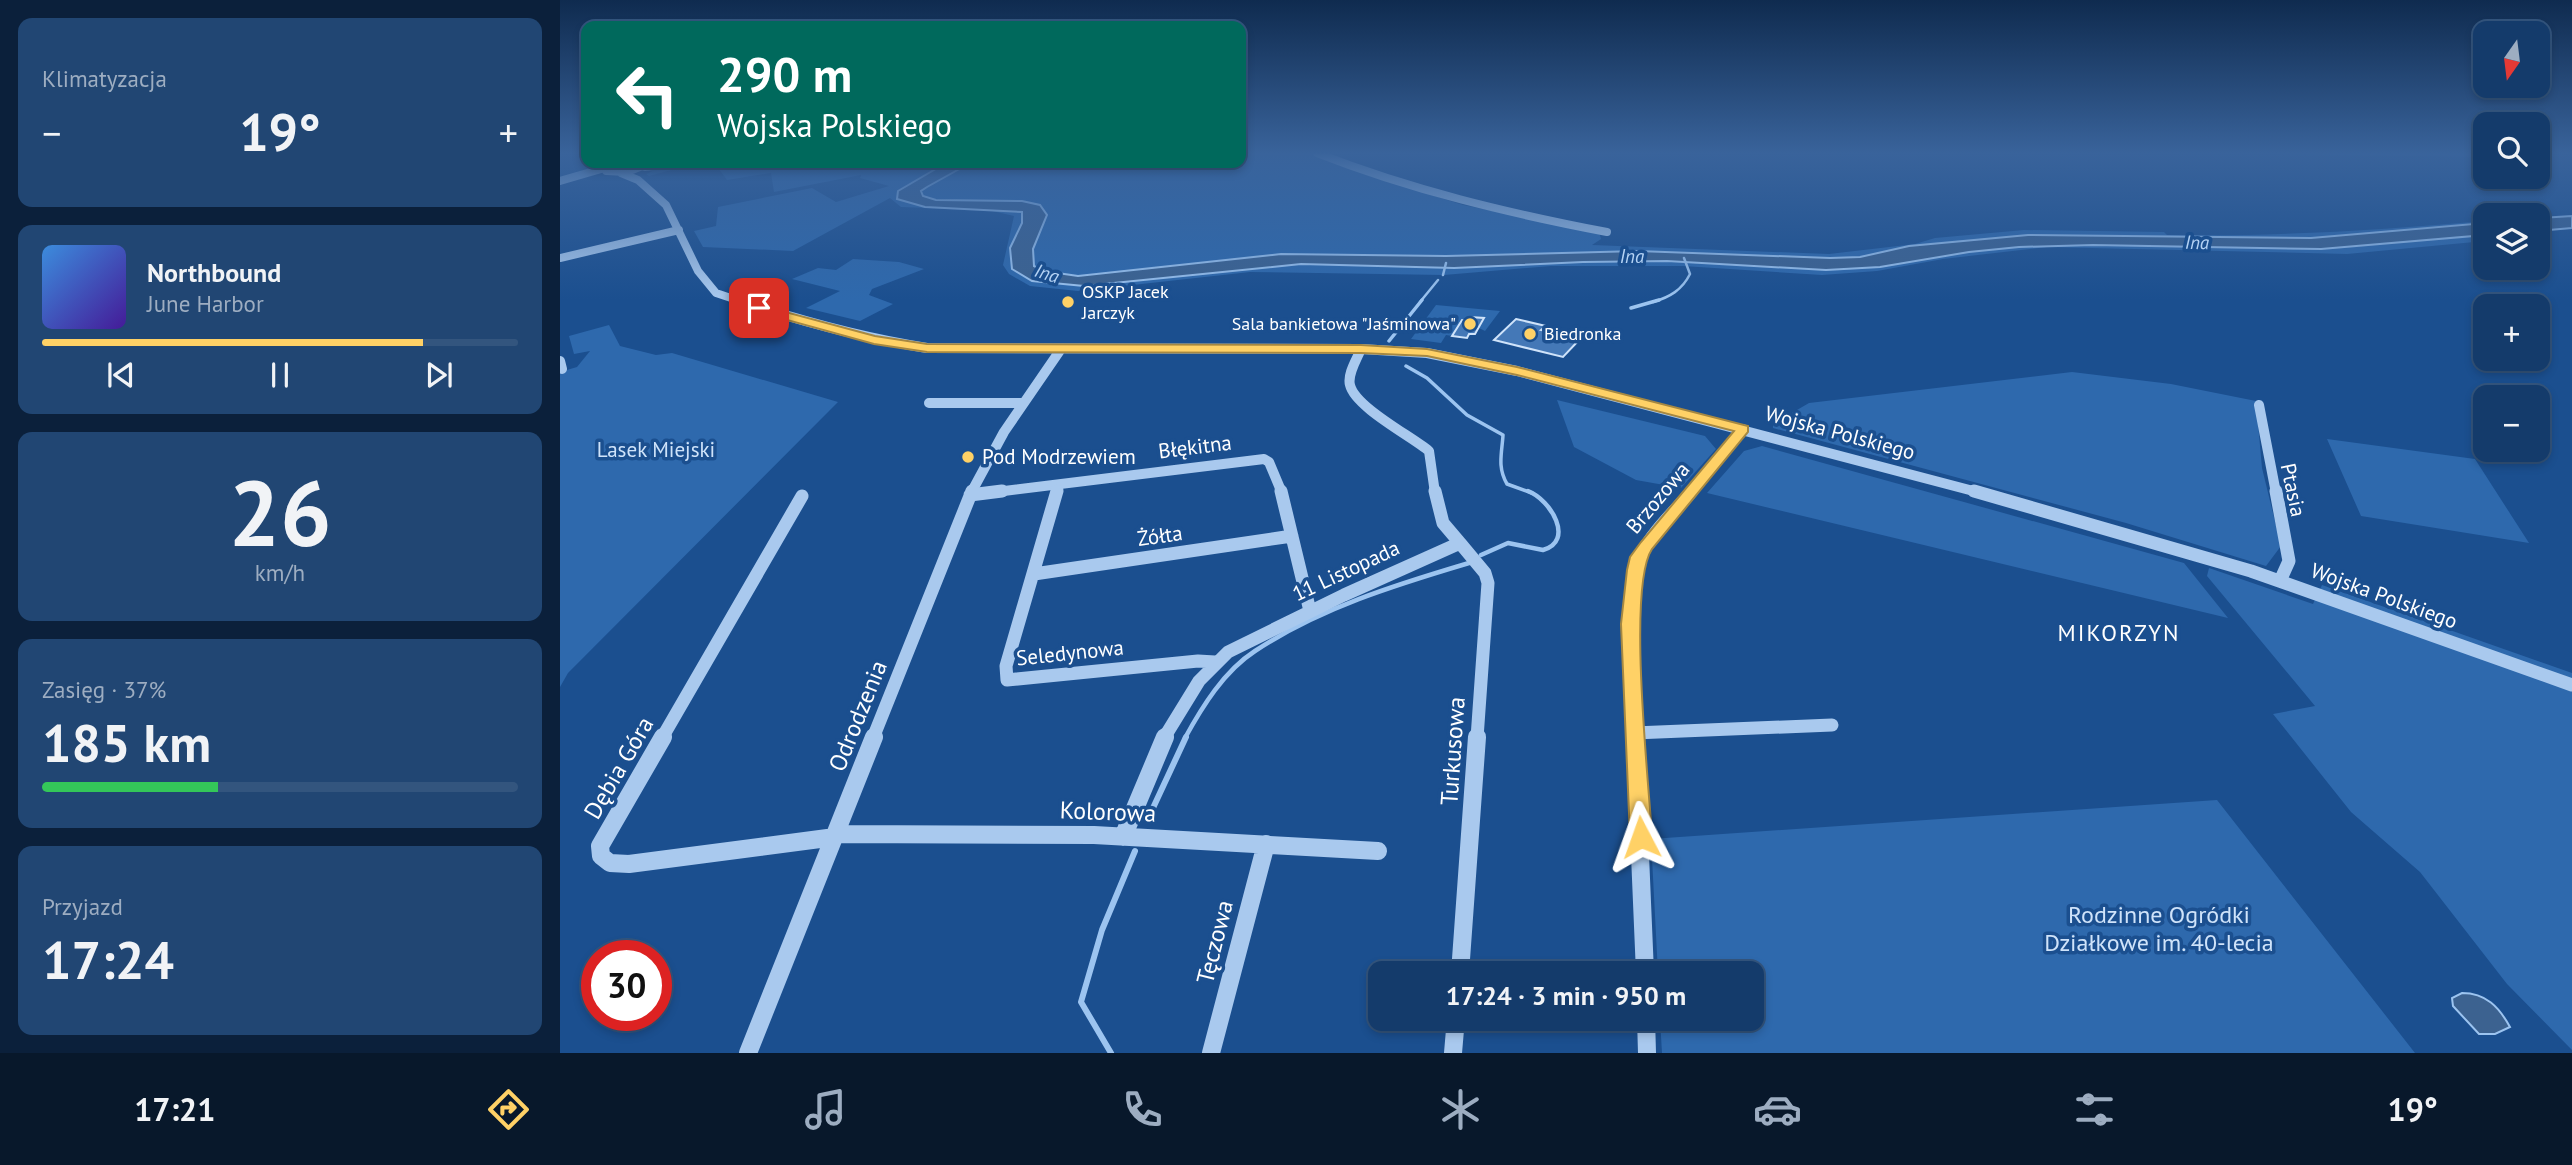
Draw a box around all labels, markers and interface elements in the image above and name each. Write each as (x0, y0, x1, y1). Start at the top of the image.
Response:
north arrow (2473, 21, 2550, 98)
map controls (2473, 21, 2550, 462)
text: 290 m (717, 42, 852, 106)
icon: left (602, 49, 693, 140)
text: Klimatyzacja (42, 64, 167, 93)
text: 19° (239, 98, 321, 165)
text: Wojska Polskiego (717, 104, 952, 146)
text: − (42, 108, 61, 157)
text: + (499, 108, 518, 157)
button: search (2473, 112, 2550, 189)
button: layers (2473, 203, 2550, 280)
water label: Ina (2185, 230, 2210, 254)
water label: Ina (1620, 244, 1645, 268)
text: Northbound (147, 256, 281, 289)
water label: Ina (1032, 258, 1063, 288)
pin (729, 278, 789, 338)
place label: OSKP Jacek Jarczyk (1081, 280, 1169, 324)
text: June Harbor (147, 289, 264, 318)
icon: arrive (740, 289, 778, 327)
marker: OSKP Jacek Jarczyk (1060, 294, 1076, 310)
button: + (2473, 294, 2550, 371)
place label: Sala bankietowa "Jaśminowa" (1232, 312, 1456, 335)
marker: Sala bankietowa "Jaśminowa" (1462, 316, 1478, 332)
place label: Biedronka (1544, 322, 1621, 345)
marker: Biedronka (1522, 326, 1538, 342)
icon: previous (102, 356, 140, 394)
icon: pause (261, 356, 299, 394)
icon: next (420, 356, 458, 394)
button: − (2473, 385, 2550, 462)
street label: Wojska Polskiego (1762, 400, 1918, 466)
street label: Błękitna (1157, 429, 1233, 464)
park label: Lasek Miejski (597, 436, 715, 463)
place label: Pod Modrzewiem (982, 443, 1136, 470)
marker: Pod Modrzewiem (960, 449, 976, 465)
text: 26 (228, 453, 332, 571)
street label: Brzozowa (1620, 456, 1695, 539)
street label: Ptasia (2275, 461, 2312, 519)
street label: Żółta (1136, 519, 1184, 552)
street label: 11 Listopada (1288, 534, 1404, 607)
street label: Wojska Polskiego (2307, 556, 2461, 635)
text: km/h (255, 558, 305, 587)
district label: MIKORZYN (2058, 618, 2180, 647)
street label: Seledynowa (1015, 633, 1125, 672)
street label: Odrodzenia (821, 656, 894, 776)
text: Zasięg · 37% (42, 675, 166, 704)
street label: Turkusowa (1433, 696, 1472, 806)
text: 185 km (42, 709, 211, 776)
street label: Dębia Góra (577, 711, 660, 825)
street label: Kolorowa (1059, 794, 1157, 829)
position arrow (1604, 800, 1678, 874)
text: Przyjazd (42, 892, 123, 921)
street label: Tęczowa (1189, 897, 1240, 987)
park label: Rodzinne Ogródki Działkowe im. 40-lecia (2044, 899, 2274, 958)
text: 17:24 (42, 926, 174, 993)
speed limit sign: 30 (581, 940, 672, 1031)
text: 17:24 · 3 min · 950 m (1446, 979, 1686, 1012)
icon: directions (484, 1085, 533, 1134)
icon: music (801, 1085, 850, 1134)
icon: phone (1118, 1085, 1167, 1134)
icon: climate (1436, 1085, 1485, 1134)
icon: car (1753, 1085, 1802, 1134)
icon: filters (2070, 1085, 2119, 1134)
text: 17:21 (134, 1088, 215, 1130)
text: 19° (2388, 1088, 2438, 1130)

